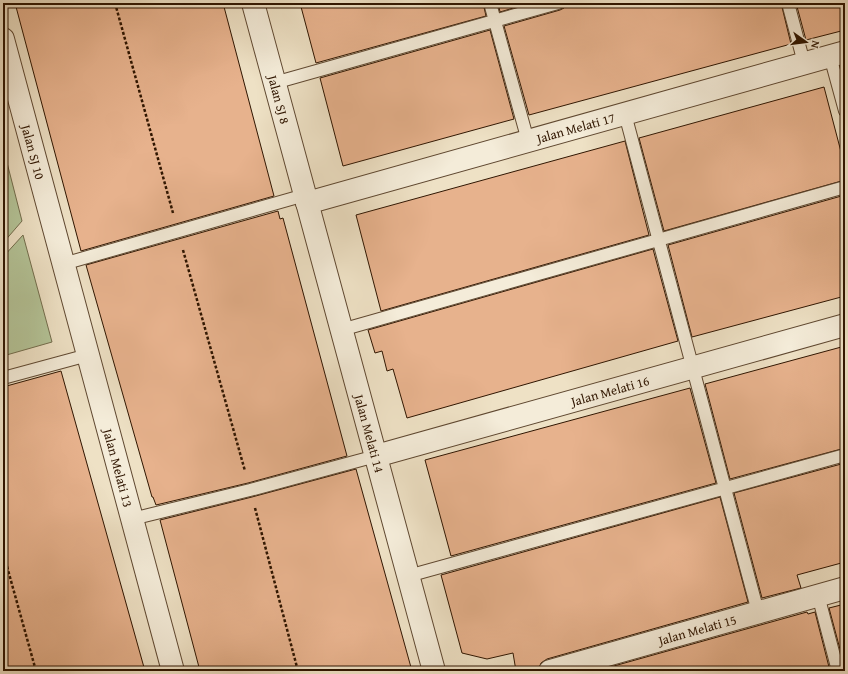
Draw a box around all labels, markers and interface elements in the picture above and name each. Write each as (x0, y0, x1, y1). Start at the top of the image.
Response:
north arrow (786, 22, 826, 62)
text: N (807, 39, 824, 51)
street label: Jalan SJ 8 (263, 71, 295, 126)
street label: Jalan Melati 17 (532, 108, 617, 148)
street label: Jalan SJ 10 (16, 120, 50, 182)
street label: Jalan Melati 16 (567, 371, 651, 411)
street label: Jalan Melati 14 (349, 390, 389, 475)
street label: Jalan Melati 13 (98, 424, 138, 509)
street label: Jalan Melati 15 (654, 610, 739, 650)

